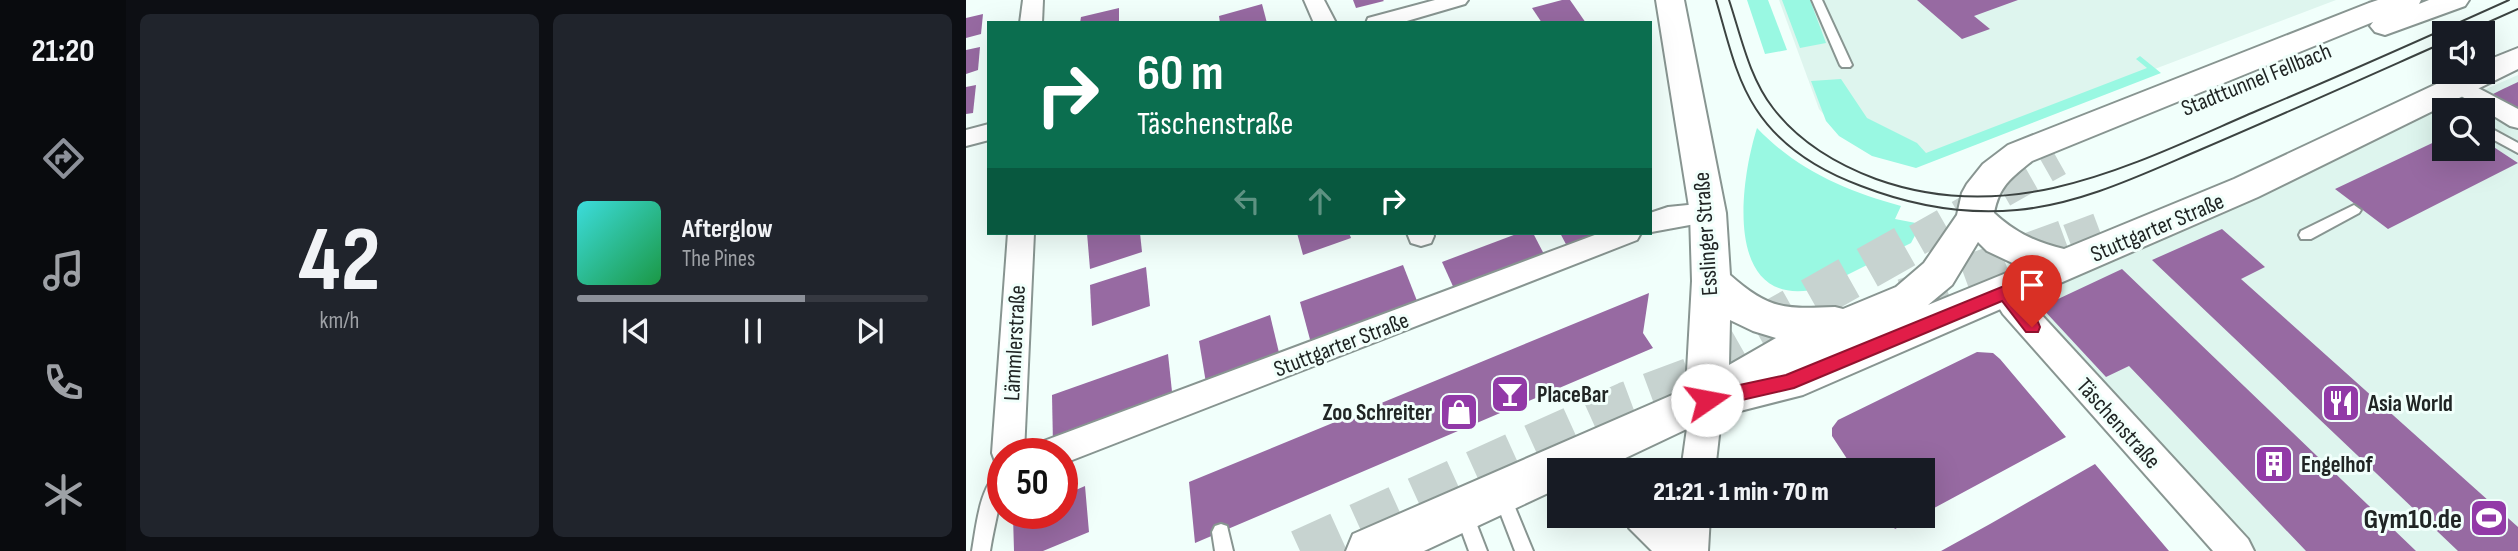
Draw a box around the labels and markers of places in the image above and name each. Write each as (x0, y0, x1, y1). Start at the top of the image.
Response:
pin (2002, 255, 2062, 327)
bar icon: PlaceBar (1489, 373, 1531, 415)
place label: PlaceBar (1537, 381, 1609, 409)
restaurant icon: Asia World (2320, 382, 2362, 424)
place label: Asia World (2367, 390, 2453, 418)
shop icon: Zoo Schreiter (1438, 391, 1480, 433)
place label: Zoo Schreiter (1322, 399, 1432, 427)
building icon: Engelhof (2253, 443, 2295, 485)
place label: Engelhof (2301, 451, 2373, 479)
sports icon: Gym10.de (2468, 497, 2510, 539)
place label: Gym10.de (2363, 503, 2462, 536)

